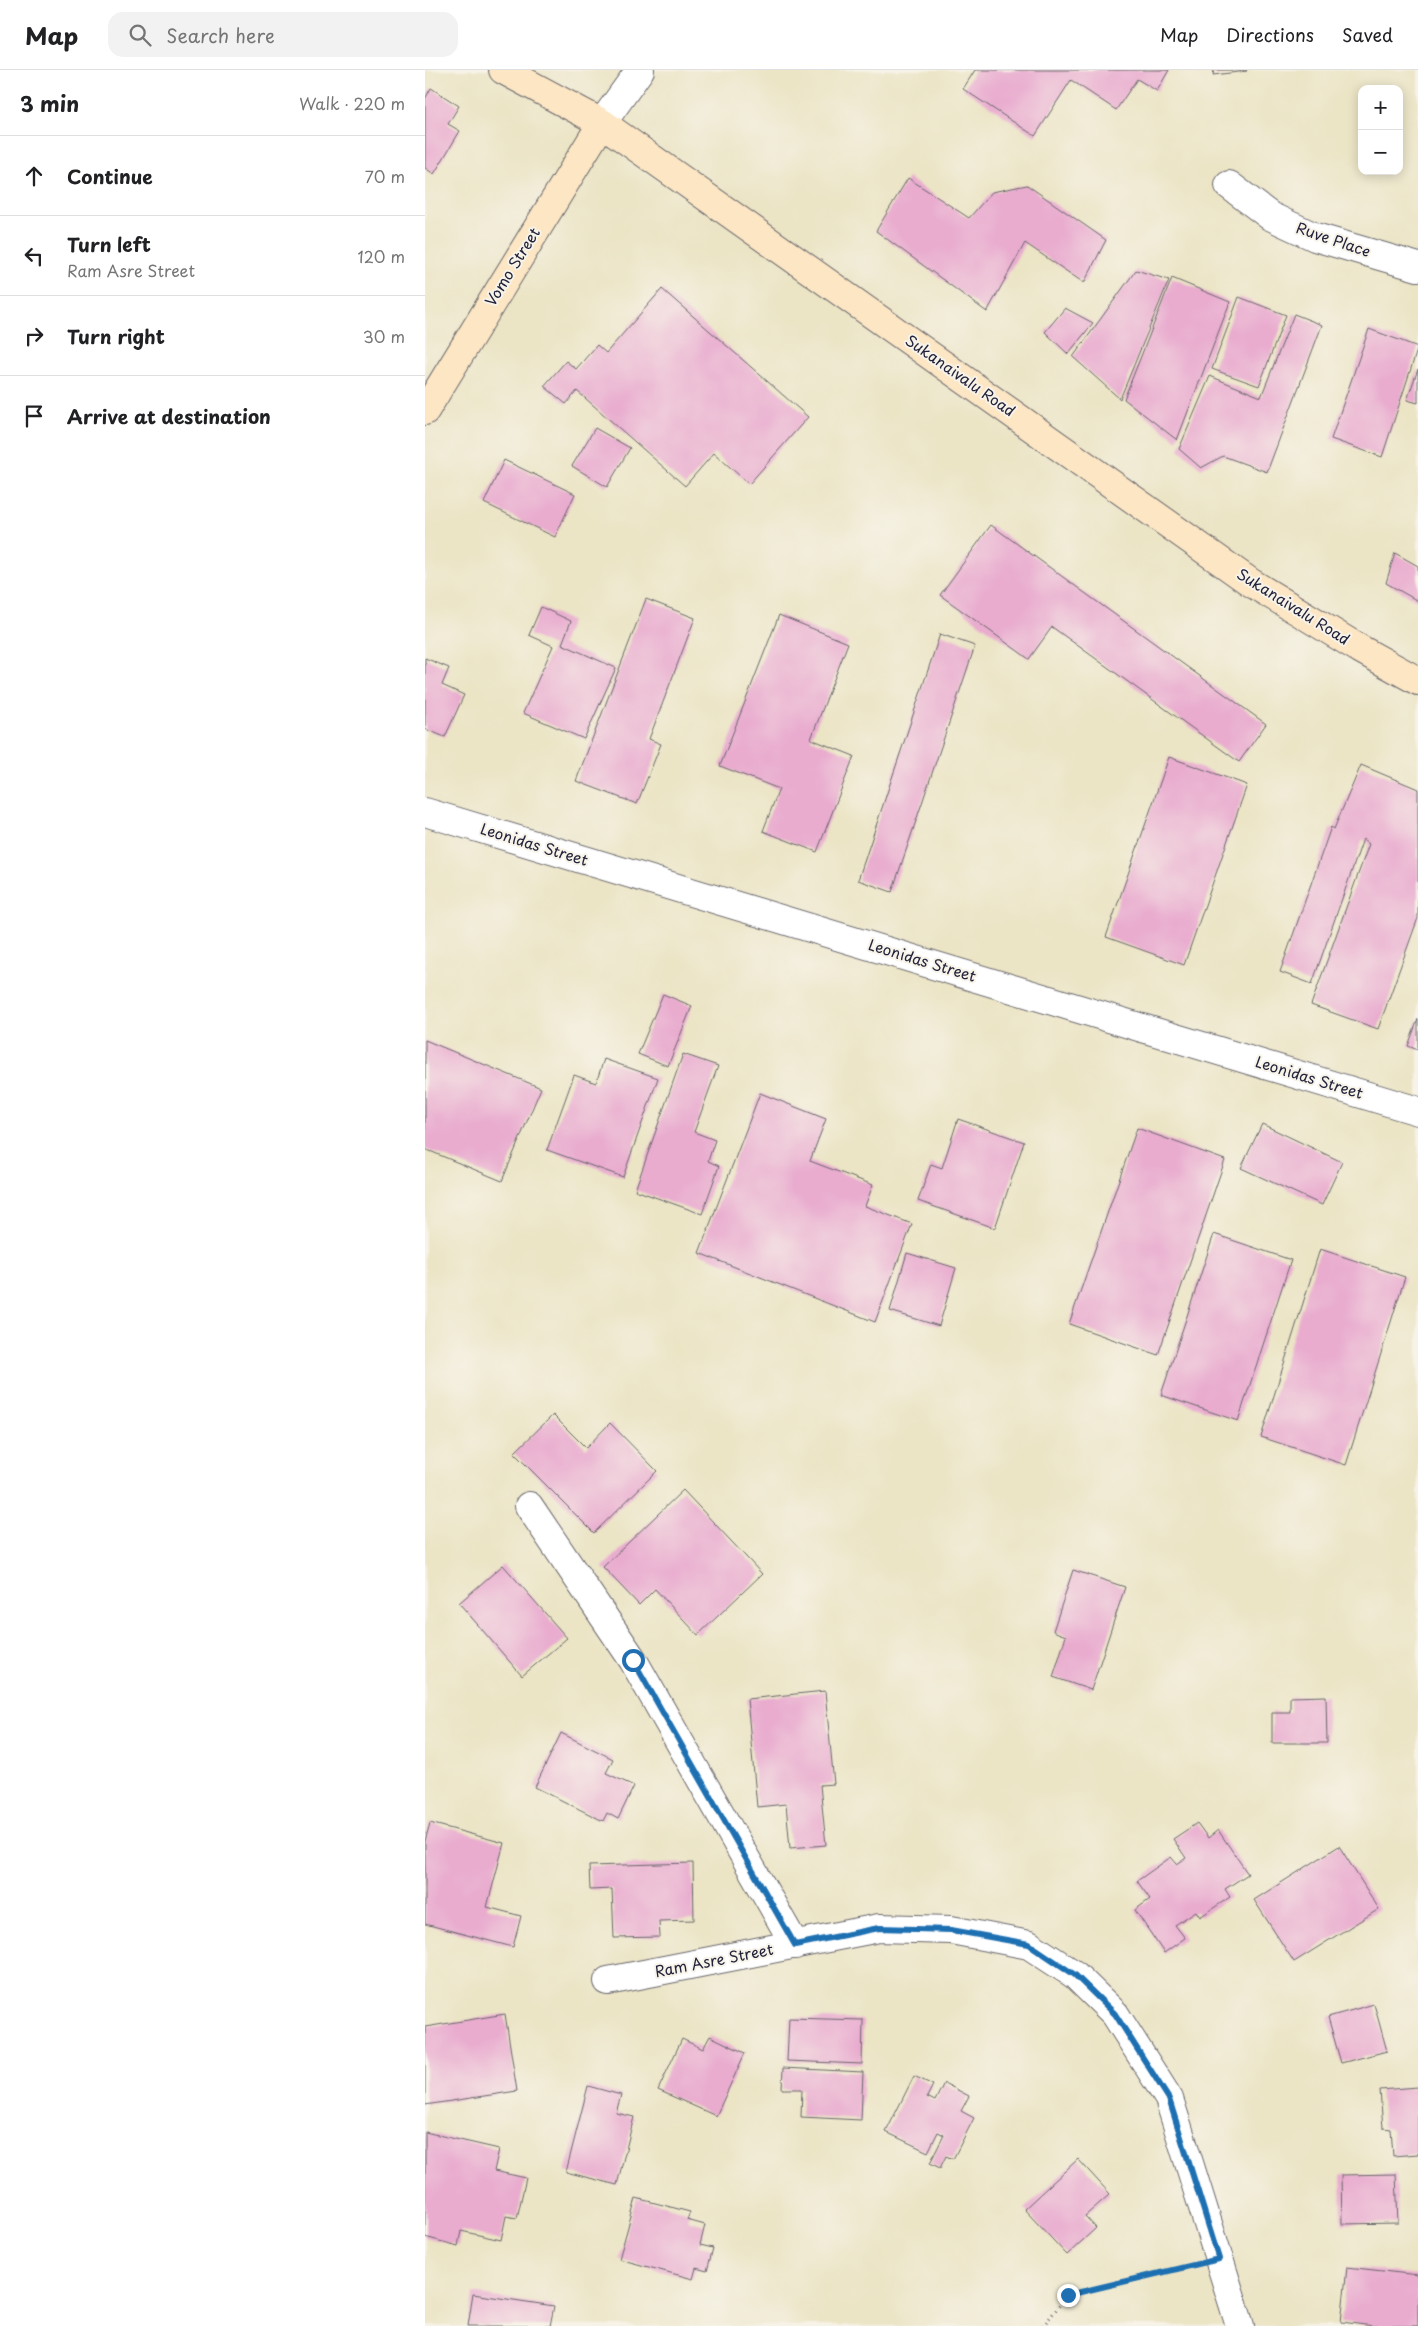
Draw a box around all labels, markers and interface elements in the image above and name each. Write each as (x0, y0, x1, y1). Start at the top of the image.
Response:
search box (108, 12, 458, 57)
text: Map (25, 17, 78, 53)
icon: search (126, 21, 154, 49)
text: Search here (166, 21, 275, 49)
text: Map (1160, 21, 1198, 48)
text: Directions (1226, 21, 1314, 48)
text: Saved (1342, 21, 1393, 48)
map controls (1358, 85, 1403, 175)
button: + (1358, 85, 1403, 130)
text: 3 min (20, 87, 79, 119)
text: Walk · 220 m (299, 91, 405, 115)
button: − (1358, 130, 1403, 175)
icon: ahead (20, 162, 48, 190)
text: Continue (67, 162, 153, 190)
text: 70 m (365, 164, 405, 188)
street label: Ruve Place (1293, 215, 1374, 262)
street label: Vomo Street (478, 222, 545, 310)
text: Turn left (67, 230, 151, 258)
icon: left (20, 242, 48, 270)
text: 120 m (358, 244, 405, 268)
text: Ram Asre Street (67, 258, 195, 282)
icon: right (20, 322, 48, 350)
text: Turn right (67, 322, 165, 350)
text: 30 m (363, 324, 405, 348)
street label: Sukanaivalu Road (901, 328, 1021, 421)
icon: arrive (20, 402, 48, 430)
text: Arrive at destination (67, 402, 271, 430)
street label: Sukanaivalu Road (1233, 562, 1355, 650)
street label: Leonidas Street (478, 816, 591, 871)
street label: Leonidas Street (866, 932, 979, 987)
street label: Leonidas Street (1253, 1049, 1366, 1104)
route start (622, 1649, 645, 1672)
street label: Ram Asre Street (653, 1937, 775, 1982)
route end (1057, 2284, 1080, 2307)

